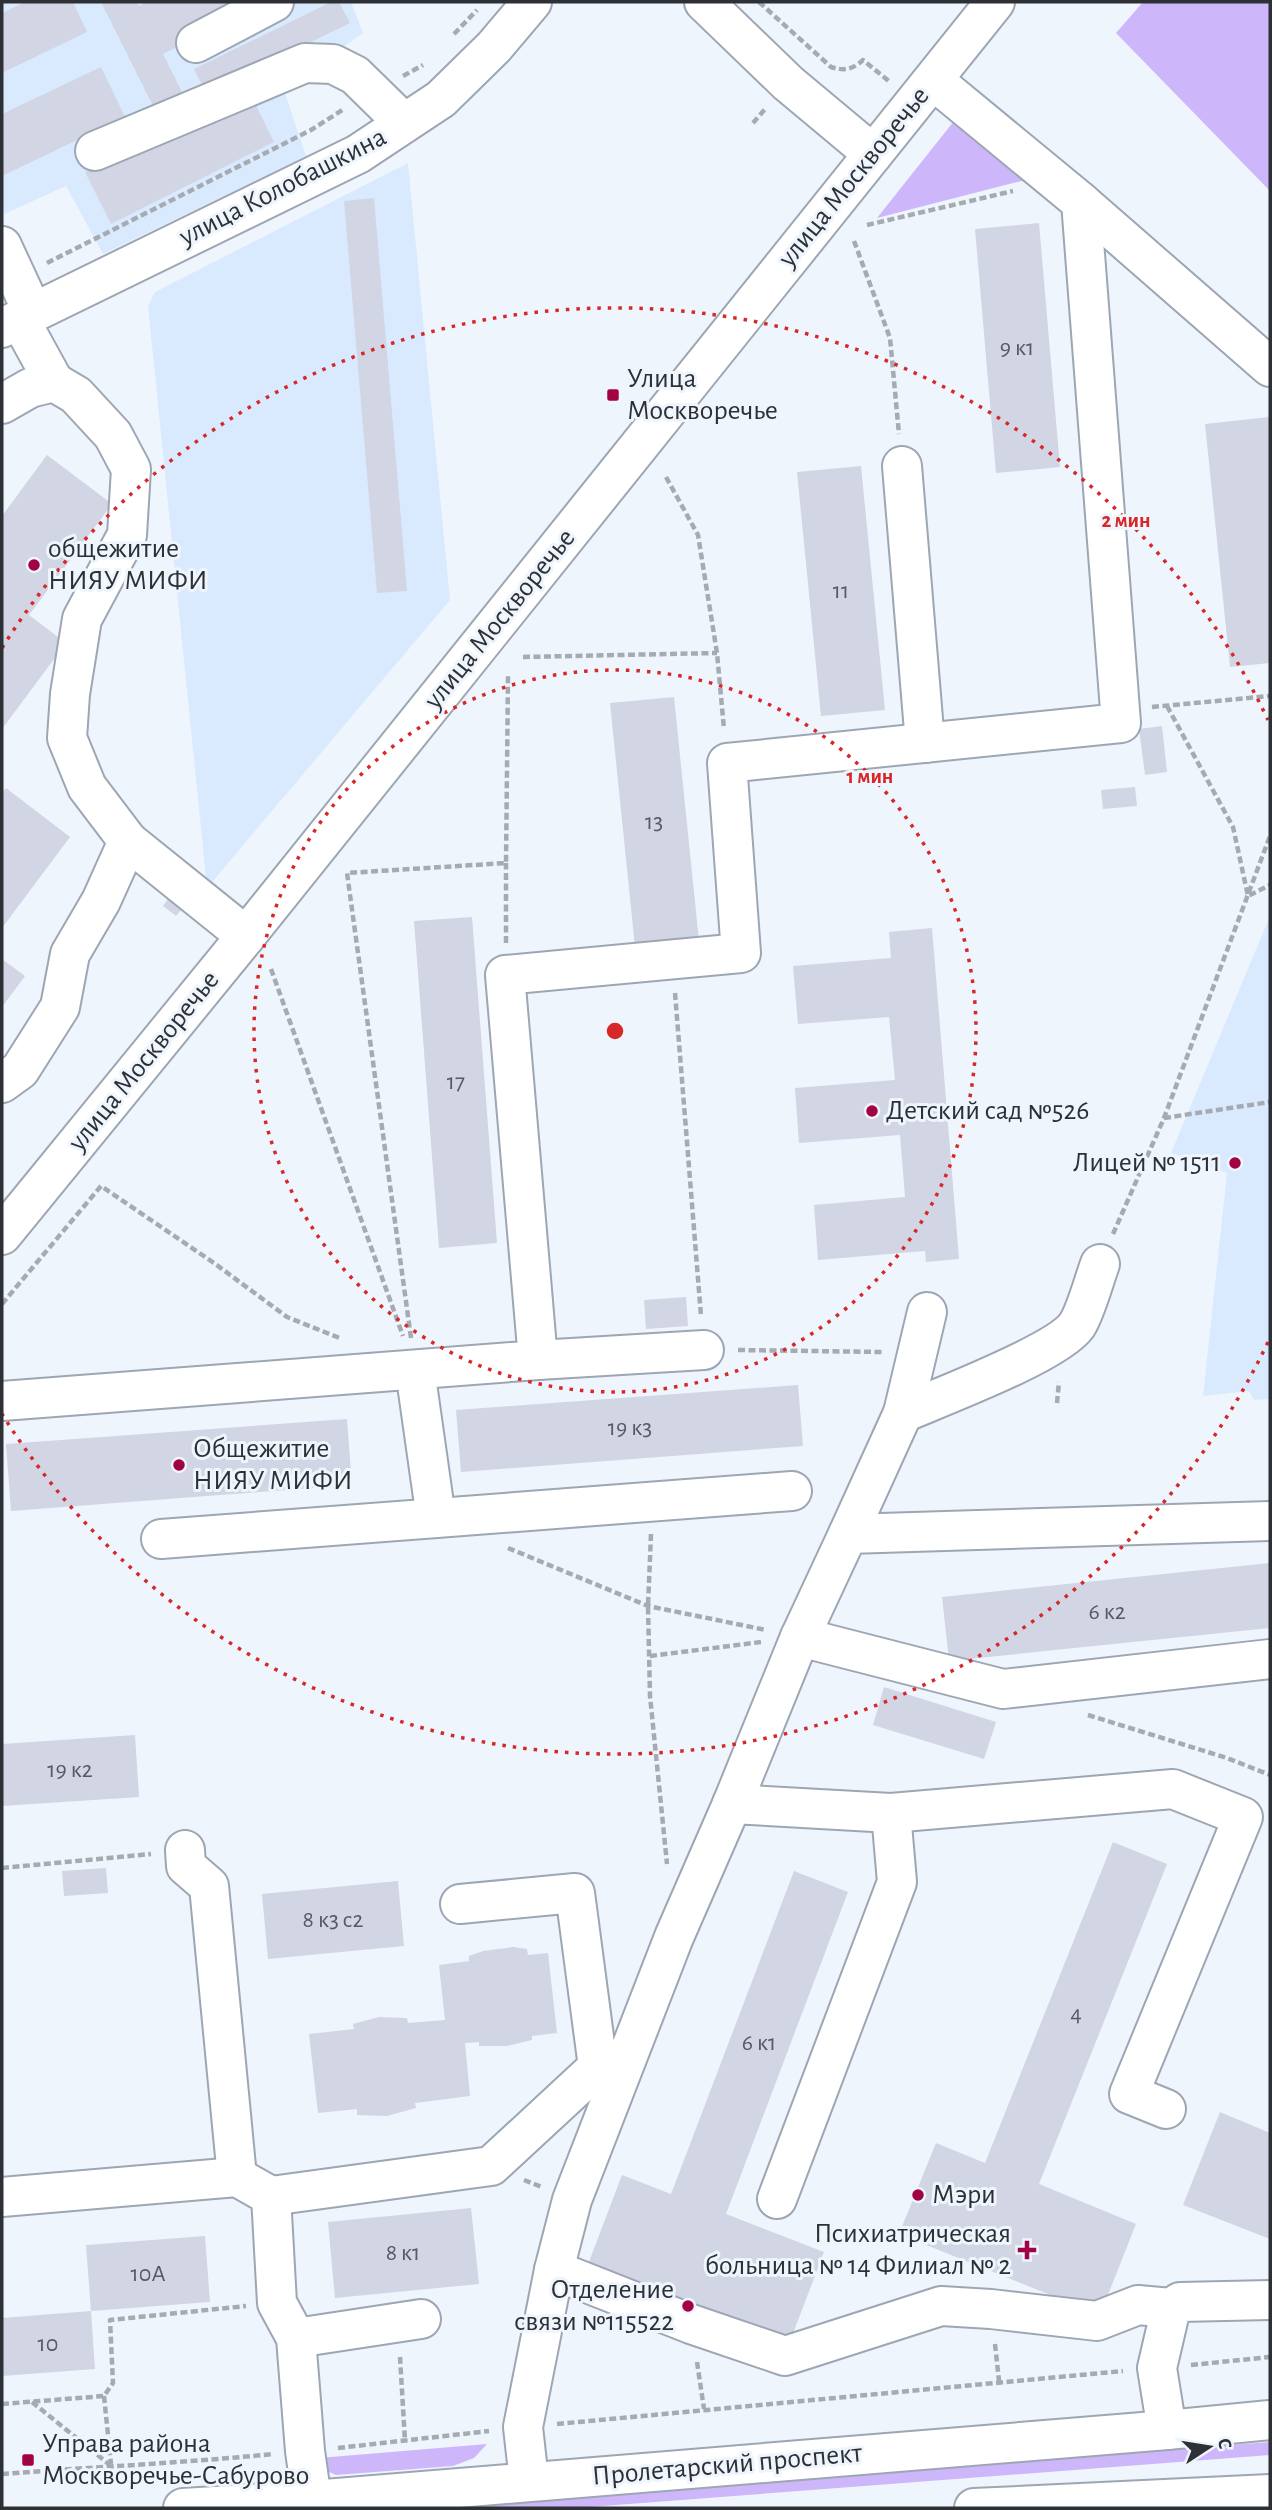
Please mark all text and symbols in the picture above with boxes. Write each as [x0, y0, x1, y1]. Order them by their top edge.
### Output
street label: улица Москворечье [773, 82, 935, 273]
street label: улица Колобашкина [174, 123, 391, 252]
house number: 9 к1 [1000, 336, 1034, 360]
place label: Улица Москворечье [627, 365, 778, 425]
marker: Улица Москворечье [605, 387, 621, 403]
text: 2 мин [1101, 510, 1151, 531]
street label: улица Москворечье [419, 524, 581, 715]
place label: общежитие НИЯУ МИФИ [48, 535, 208, 595]
marker: общежитие НИЯУ МИФИ [26, 557, 42, 573]
house number: 11 [833, 579, 849, 603]
text: 1 мин [847, 766, 893, 787]
house number: 13 [645, 810, 663, 834]
street label: улица Москворечье [63, 966, 225, 1157]
centre of rings [603, 1019, 627, 1043]
house number: 17 [447, 1070, 465, 1094]
place label: Детский сад №526 [886, 1097, 1089, 1125]
marker: Детский сад №526 [864, 1103, 880, 1119]
place label: Лицей № 1511 [1073, 1149, 1221, 1177]
marker: Лицей № 1511 [1227, 1155, 1243, 1171]
house number: 19 к3 [608, 1416, 652, 1440]
place label: Общежитие НИЯУ МИФИ [193, 1435, 353, 1495]
marker: Общежитие НИЯУ МИФИ [171, 1457, 187, 1473]
house number: 6 к2 [1088, 1600, 1126, 1624]
house number: 19 к2 [47, 1758, 93, 1782]
house number: 8 к3 с2 [303, 1908, 363, 1932]
house number: 4 [1070, 2002, 1082, 2026]
house number: 6 к1 [742, 2031, 776, 2055]
place label: Мэри [932, 2181, 996, 2209]
marker: Мэри [910, 2187, 926, 2203]
place label: Психиатрическая больница № 14 Филиал № 2 [705, 2220, 1011, 2280]
marker: Психиатрическая больница № 14 Филиал № 2 [1017, 2240, 1037, 2260]
house number: 8 к1 [386, 2241, 420, 2265]
house number: 10А [130, 2262, 166, 2286]
place label: Отделение связи №115522 [514, 2276, 674, 2336]
marker: Отделение связи №115522 [680, 2298, 696, 2314]
house number: 10 [38, 2332, 58, 2356]
north arrow [1174, 2412, 1244, 2482]
place label: Управа района Москворечье-Сабурово [42, 2430, 309, 2490]
text: С [1214, 2437, 1235, 2451]
street label: Пролетарский проспект [591, 2439, 864, 2491]
marker: Управа района Москворечье-Сабурово [20, 2452, 36, 2468]

